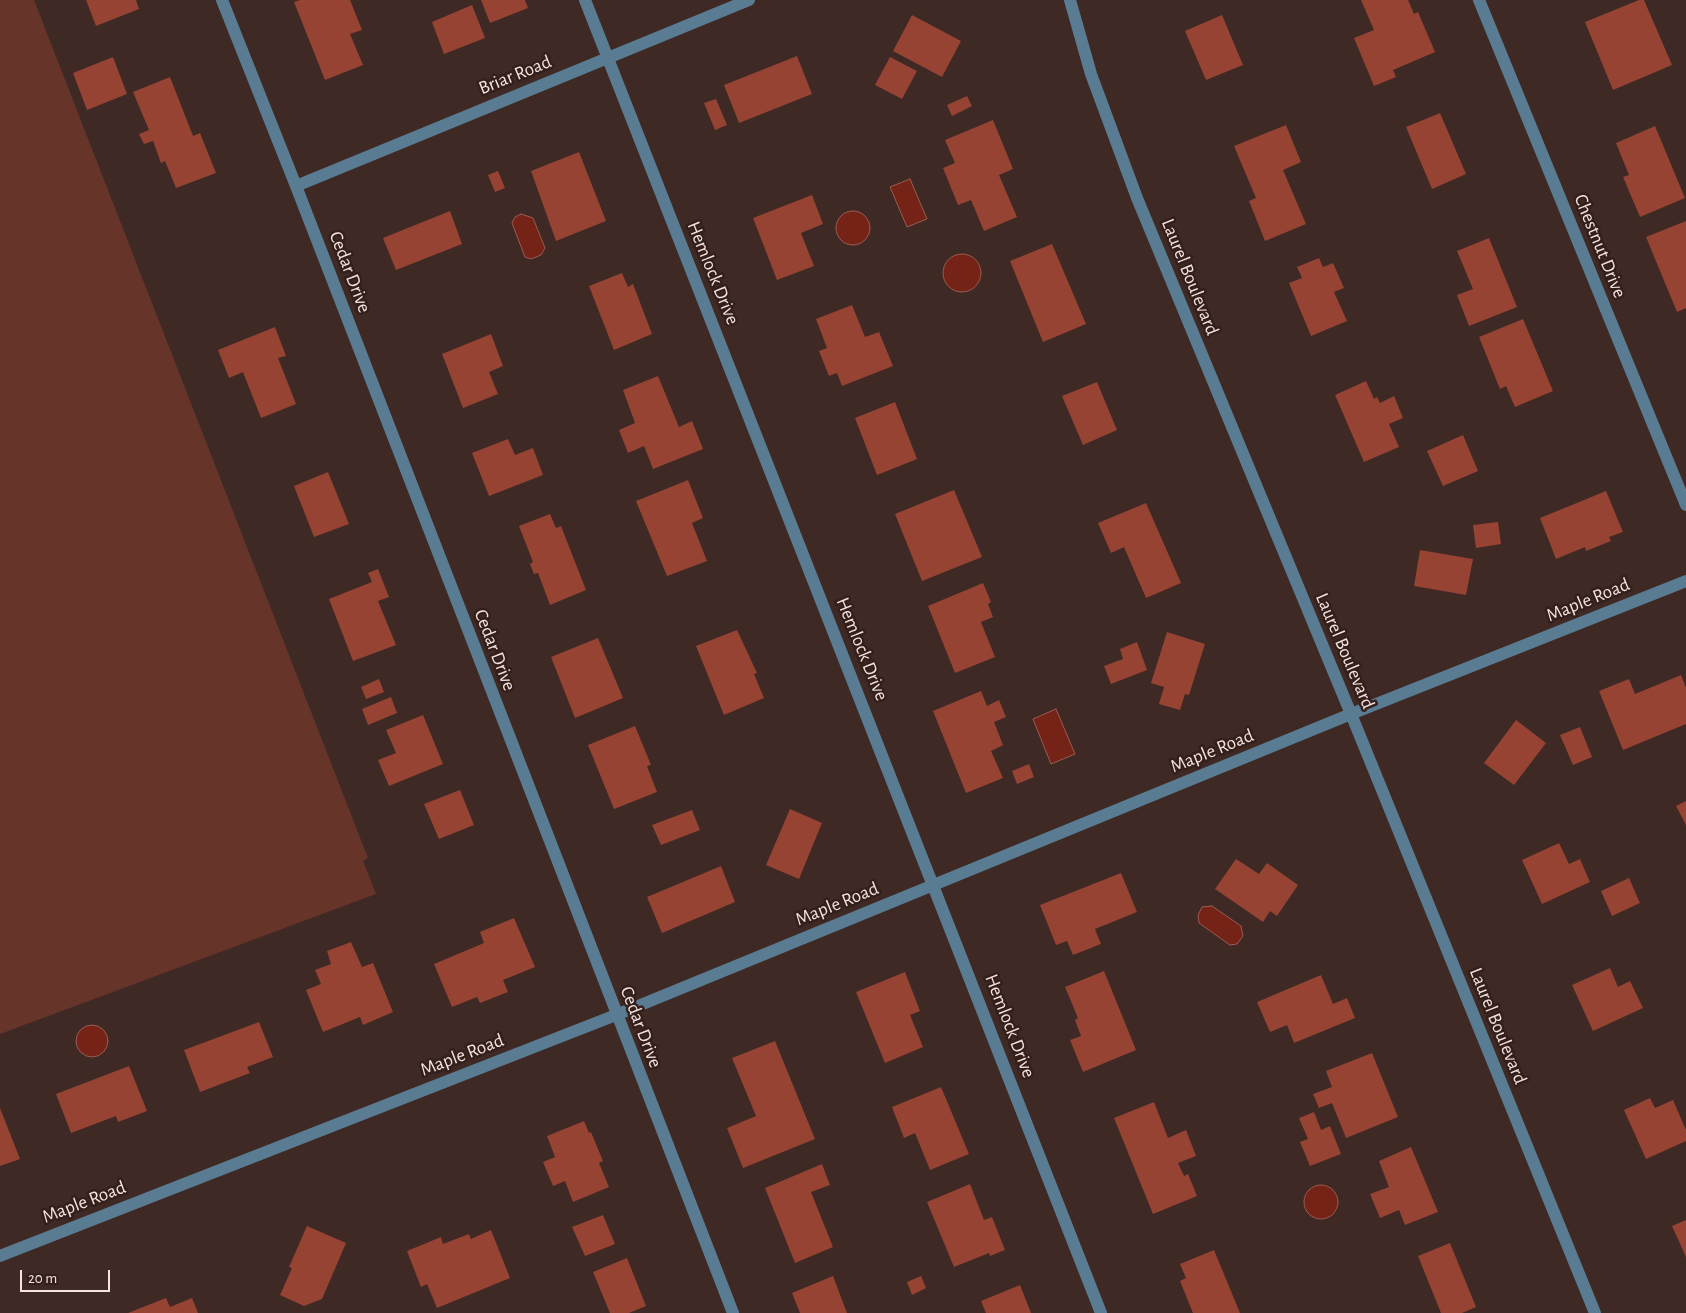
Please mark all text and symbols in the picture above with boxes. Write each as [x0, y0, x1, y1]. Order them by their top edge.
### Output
street label: Briar Road [475, 50, 555, 100]
street label: Chestnut Drive [1569, 191, 1631, 301]
street label: Laurel Boulevard [1156, 215, 1224, 339]
street label: Hemlock Drive [682, 218, 744, 328]
street label: Cedar Drive [324, 228, 376, 316]
street label: Maple Road [1543, 573, 1633, 627]
street label: Laurel Boulevard [1310, 590, 1380, 712]
street label: Hemlock Drive [831, 594, 893, 704]
street label: Cedar Drive [469, 606, 521, 694]
street label: Maple Road [1167, 724, 1257, 778]
street label: Maple Road [792, 877, 882, 931]
street label: Laurel Boulevard [1464, 964, 1532, 1088]
street label: Hemlock Drive [980, 971, 1040, 1081]
street label: Cedar Drive [615, 983, 667, 1071]
street label: Maple Road [417, 1029, 507, 1081]
street label: Maple Road [39, 1176, 129, 1228]
scale bar [22, 1260, 112, 1292]
text: 20 m [28, 1271, 57, 1286]

